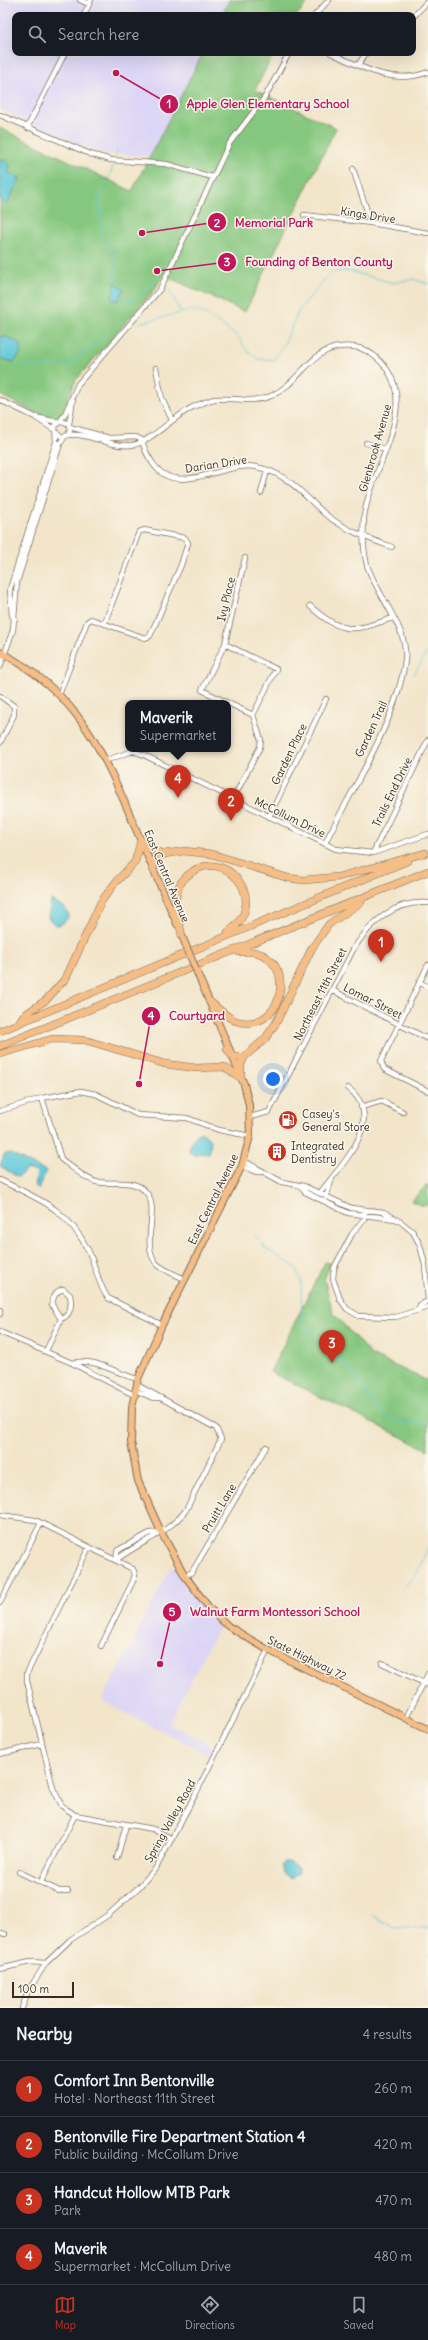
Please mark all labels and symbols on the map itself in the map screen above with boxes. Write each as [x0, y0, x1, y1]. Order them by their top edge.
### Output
callout: Apple Glen Elementary School [159, 92, 358, 116]
text: 1 [167, 96, 171, 111]
text: Apple Glen Elementary School [187, 96, 350, 112]
street label: Kings Drive [340, 204, 397, 226]
callout: Memorial Park [207, 210, 321, 234]
text: 2 [214, 215, 221, 230]
text: Memorial Park [235, 215, 313, 230]
callout: Founding of Benton County [217, 250, 400, 274]
text: 3 [224, 254, 231, 269]
text: Founding of Benton County [245, 254, 393, 270]
street label: Glenbrook Avenue [356, 402, 394, 493]
street label: Darian Drive [184, 452, 248, 476]
street label: Ivy Place [214, 575, 238, 623]
street label: Garden Trail [352, 699, 390, 759]
street label: Garden Place [268, 721, 310, 787]
street label: Trails End Drive [369, 755, 415, 829]
pin: 4 [165, 765, 191, 798]
pin: 2 [218, 788, 244, 821]
street label: McCollum Drive [252, 794, 328, 840]
street label: East Central Avenue [141, 828, 193, 925]
pin: 1 [368, 929, 394, 962]
street label: Northeast 11th Street [290, 945, 350, 1043]
street label: Lomar Street [341, 980, 405, 1022]
callout: Courtyard [141, 1004, 233, 1028]
text: 4 [148, 1008, 155, 1023]
text: Courtyard [169, 1008, 225, 1024]
your location [263, 1069, 283, 1089]
place label: Casey's General Store [302, 1107, 370, 1134]
fuel station icon: Casey's General Store [277, 1109, 299, 1131]
place label: Integrated Dentistry [291, 1139, 345, 1166]
building icon: Integrated Dentistry [266, 1141, 288, 1163]
street label: East Central Avenue [185, 1151, 241, 1247]
pin: 3 [319, 1330, 345, 1363]
street label: Pruitt Lane [199, 1481, 239, 1535]
callout: Walnut Farm Montessori School [162, 1600, 368, 1624]
text: 5 [169, 1604, 176, 1619]
text: Walnut Farm Montessori School [190, 1604, 360, 1619]
street label: State Highway 72 [265, 1633, 349, 1683]
street label: Spring Valley Road [141, 1777, 199, 1865]
scale bar [12, 1980, 74, 1999]

